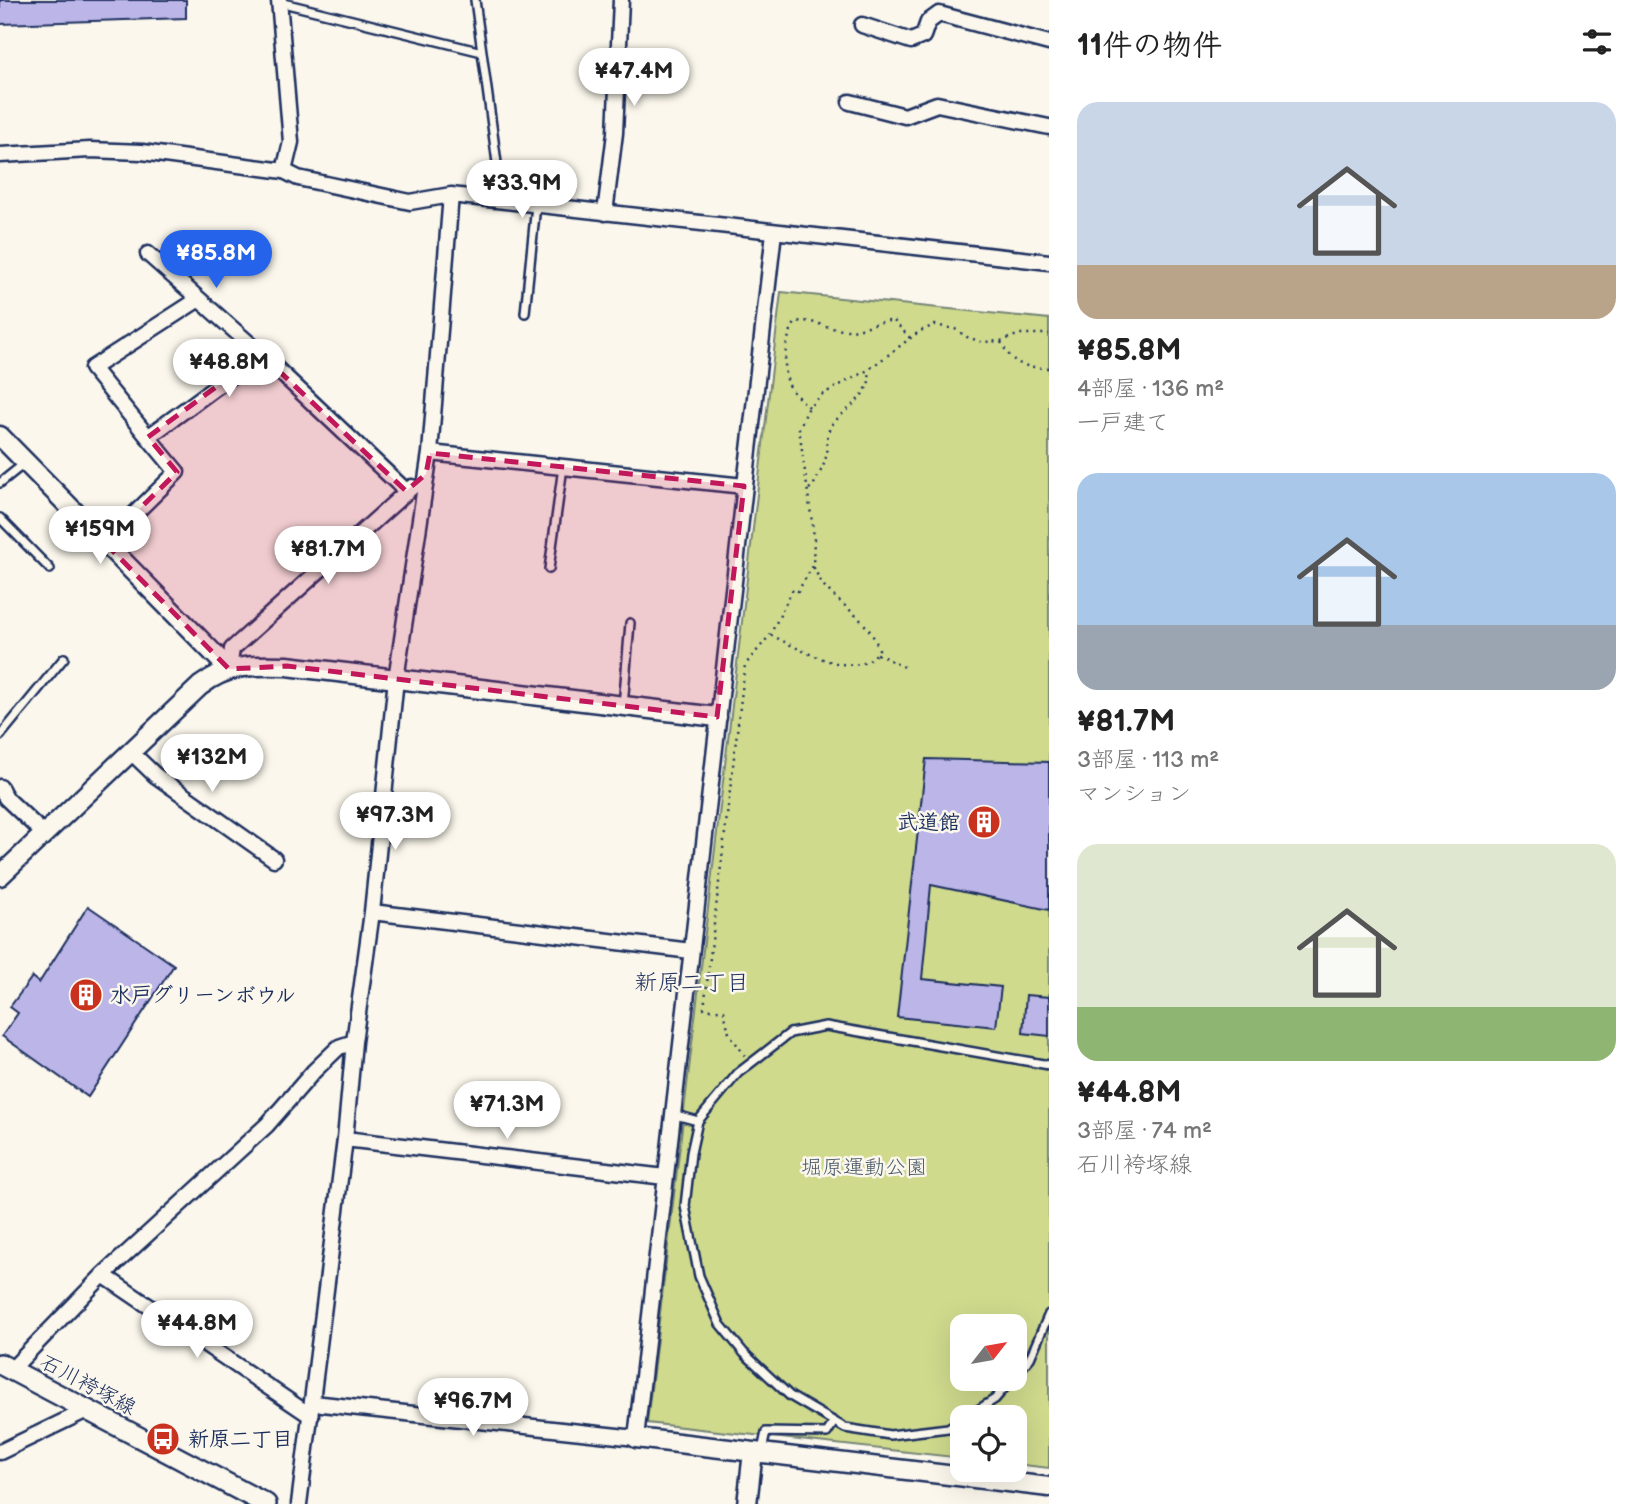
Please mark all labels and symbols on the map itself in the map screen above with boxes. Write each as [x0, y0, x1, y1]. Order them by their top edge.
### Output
pin: ¥47.4M [577, 48, 691, 108]
pin: ¥33.9M [465, 160, 579, 220]
pin: ¥85.8M [159, 230, 273, 290]
pin: ¥48.8M [172, 340, 286, 399]
pin: ¥159M [51, 506, 149, 566]
pin: ¥81.7M [271, 526, 385, 586]
pin: ¥132M [163, 734, 261, 794]
pin: ¥97.3M [338, 792, 452, 852]
building icon: 武道館 [965, 803, 1003, 841]
place label: 武道館 [897, 810, 960, 835]
district label: 新原二丁目 [635, 969, 750, 997]
building icon: 水戸グリーンボウル [67, 976, 105, 1014]
place label: 水戸グリーンボウル [110, 983, 296, 1008]
pin: ¥71.3M [450, 1082, 564, 1141]
park label: 堀原運動公園 [801, 1155, 927, 1180]
pin: ¥44.8M [140, 1300, 254, 1360]
north arrow [950, 1314, 1027, 1391]
street label: 石川袴塚線 [36, 1349, 140, 1421]
pin: ¥96.7M [416, 1378, 530, 1438]
bus stop icon: 新原二丁目 [144, 1420, 182, 1458]
place label: 新原二丁目 [188, 1427, 293, 1452]

